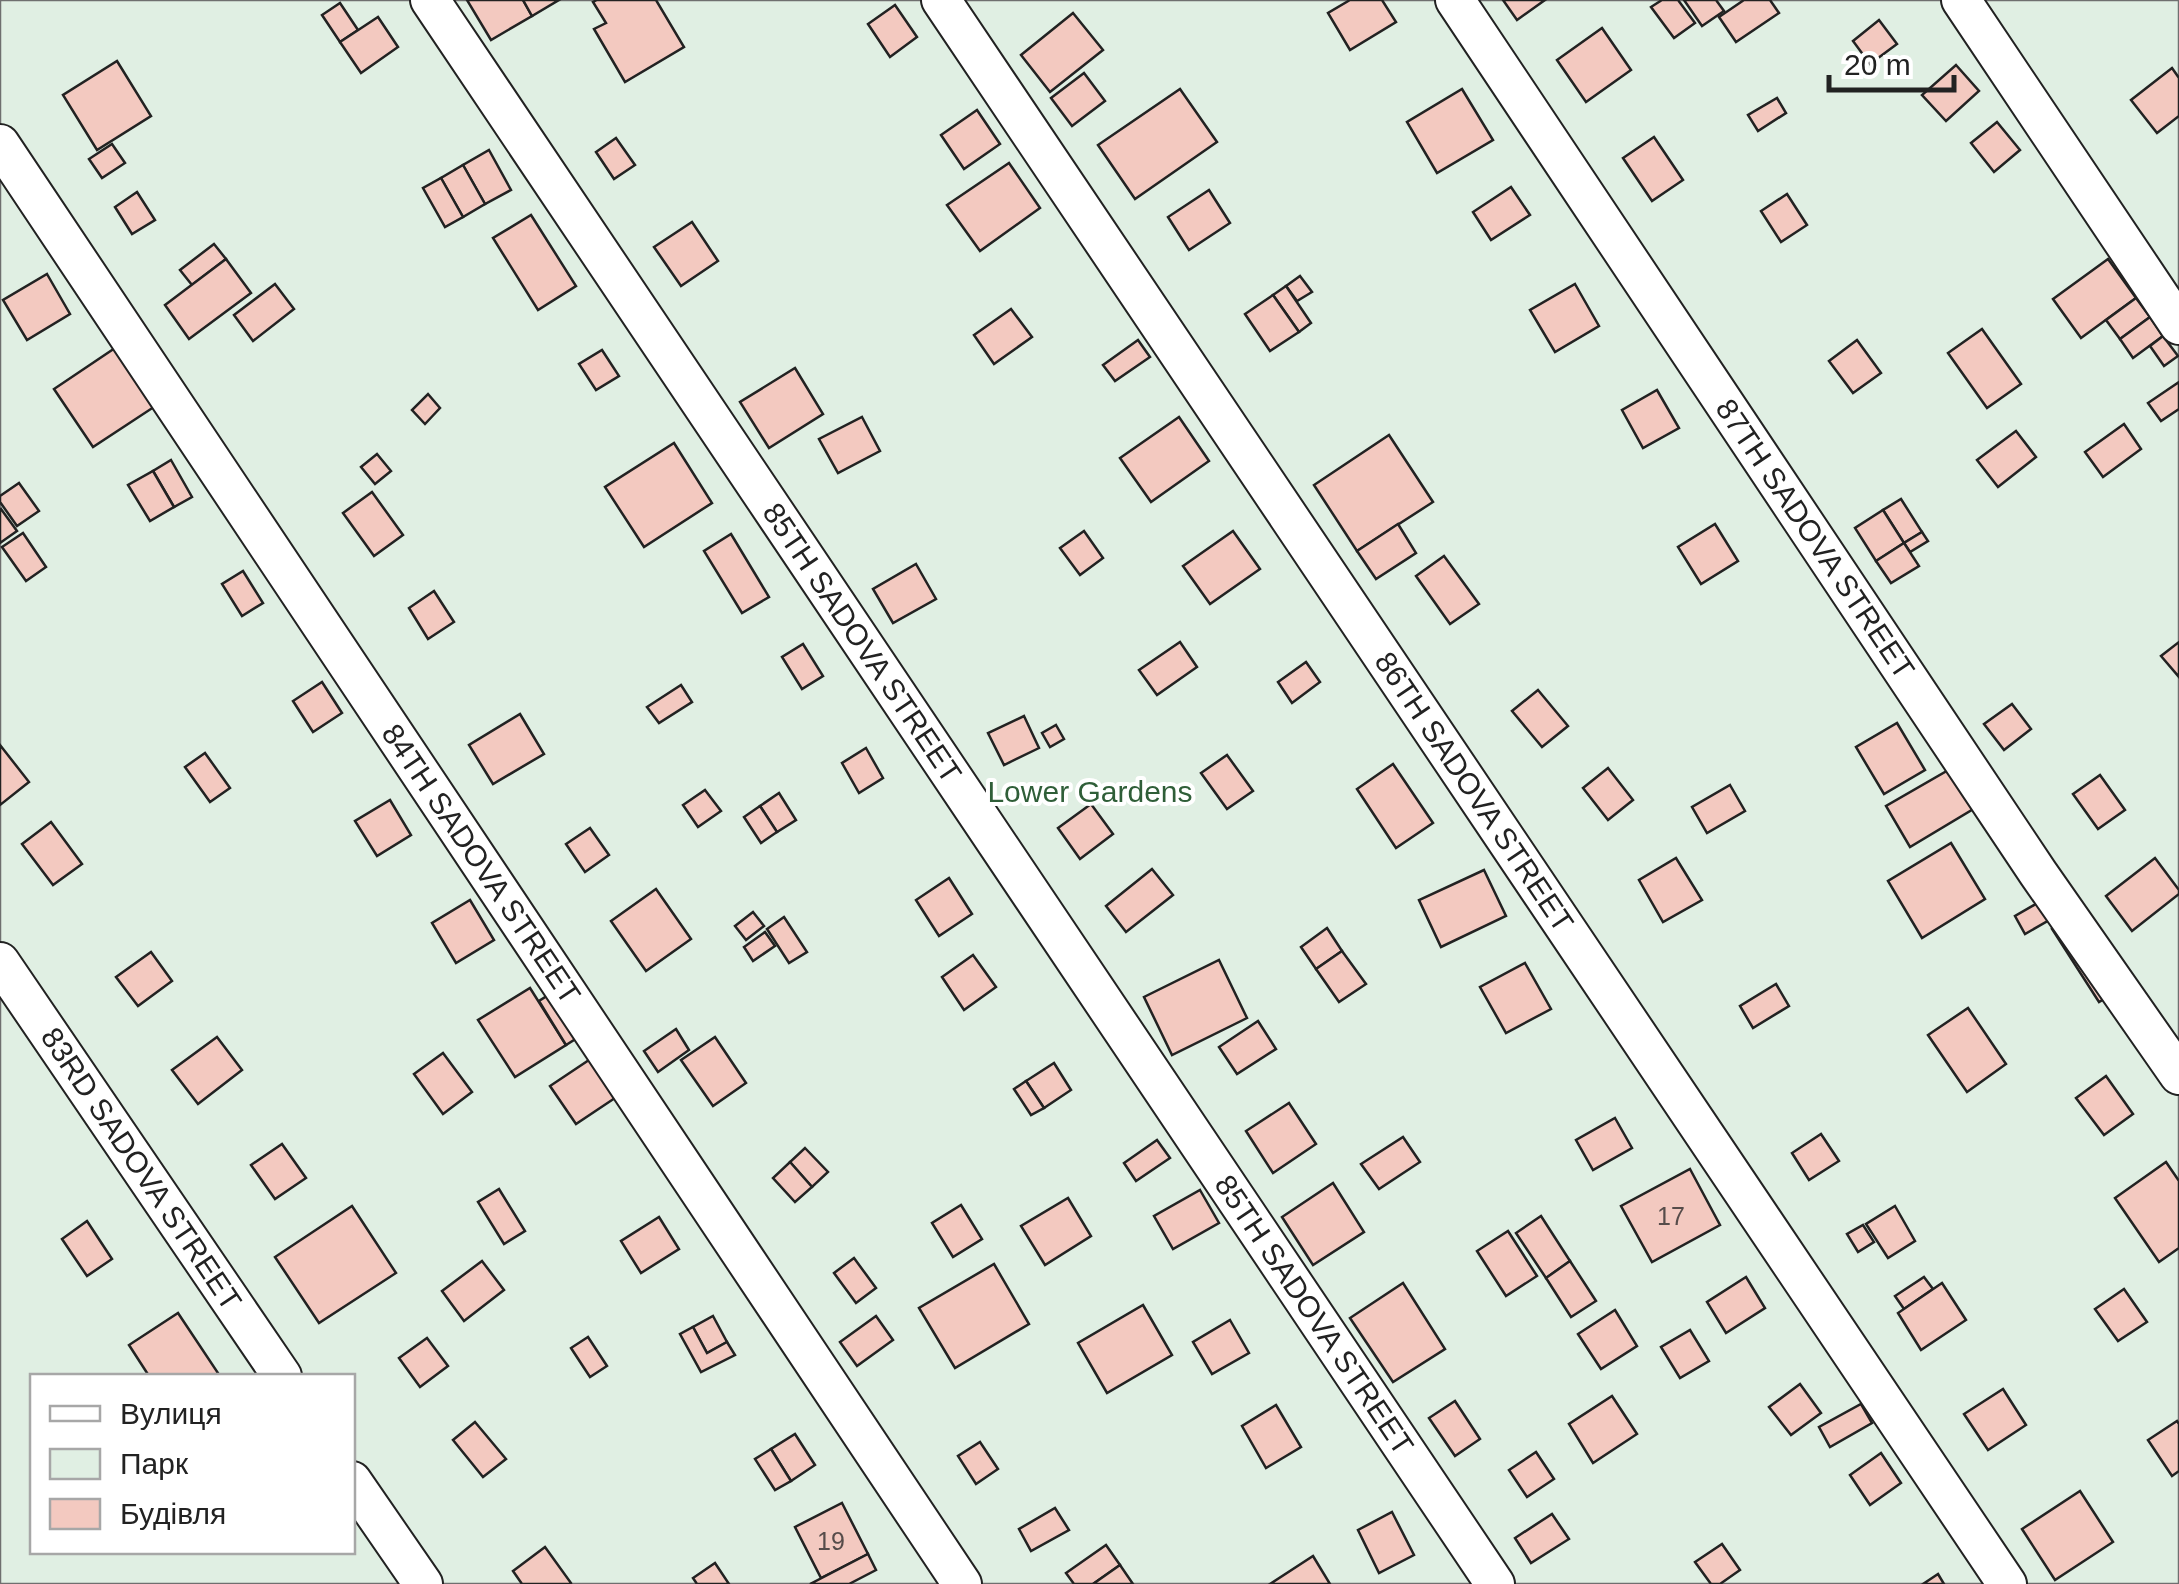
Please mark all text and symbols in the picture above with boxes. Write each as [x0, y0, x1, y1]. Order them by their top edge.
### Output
scale bar [1829, 30, 1954, 92]
text: 20 m [1844, 48, 1911, 81]
street label: 87TH SADOVA STREET [1710, 393, 1921, 685]
street label: 85TH SADOVA STREET [757, 497, 968, 789]
street label: 86TH SADOVA STREET [1369, 646, 1580, 938]
street label: 84TH SADOVA STREET [376, 718, 587, 1010]
park label: Lower Gardens [987, 775, 1193, 808]
street label: 83RD SADOVA STREET [35, 1022, 248, 1316]
street label: 85TH SADOVA STREET [1209, 1169, 1420, 1461]
house number: 17 [1657, 1202, 1685, 1230]
legend [30, 1374, 355, 1554]
text: Вулиця [120, 1397, 222, 1430]
text: Парк [120, 1447, 189, 1480]
text: Будівля [120, 1497, 226, 1530]
house number: 19 [817, 1527, 845, 1555]

